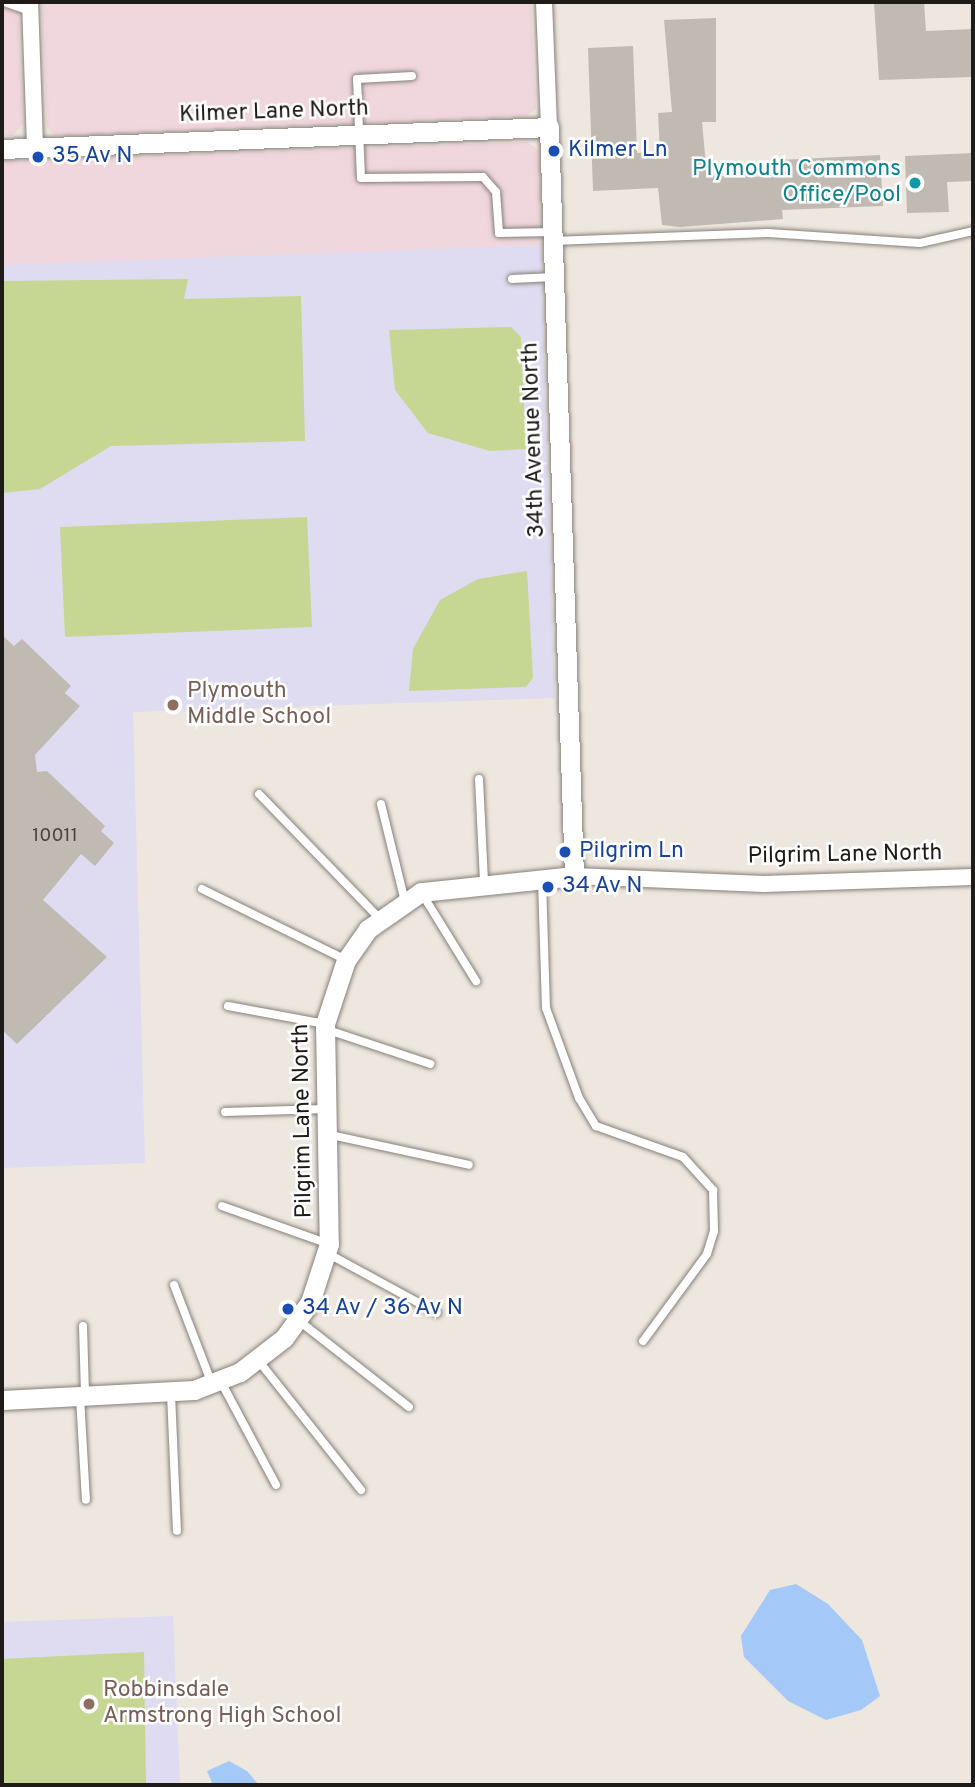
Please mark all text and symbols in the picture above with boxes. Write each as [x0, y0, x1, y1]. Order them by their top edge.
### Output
street label: Kilmer Lane North [179, 96, 369, 130]
place label: Kilmer Ln [568, 137, 668, 165]
place label: 35 Av N [52, 143, 133, 171]
marker: Kilmer Ln [546, 143, 562, 159]
marker: 35 Av N [30, 149, 46, 165]
place label: Plymouth Commons Office/Pool [692, 156, 901, 210]
marker: Plymouth Commons Office/Pool [907, 175, 923, 191]
street label: 34th Avenue North [518, 341, 552, 539]
place label: Plymouth Middle School [187, 678, 331, 732]
marker: Plymouth Middle School [165, 697, 181, 713]
house number: 10011 [32, 826, 78, 848]
place label: Pilgrim Ln [579, 838, 684, 866]
street label: Pilgrim Lane North [747, 841, 943, 871]
marker: Pilgrim Ln [557, 844, 573, 860]
place label: 34 Av N [562, 873, 643, 901]
marker: 34 Av N [540, 879, 556, 895]
street label: Pilgrim Lane North [289, 1023, 319, 1219]
place label: 34 Av / 36 Av N [302, 1295, 465, 1323]
marker: 34 Av / 36 Av N [280, 1301, 296, 1317]
place label: Robbinsdale Armstrong High School [103, 1677, 341, 1731]
marker: Robbinsdale Armstrong High School [81, 1696, 97, 1712]

